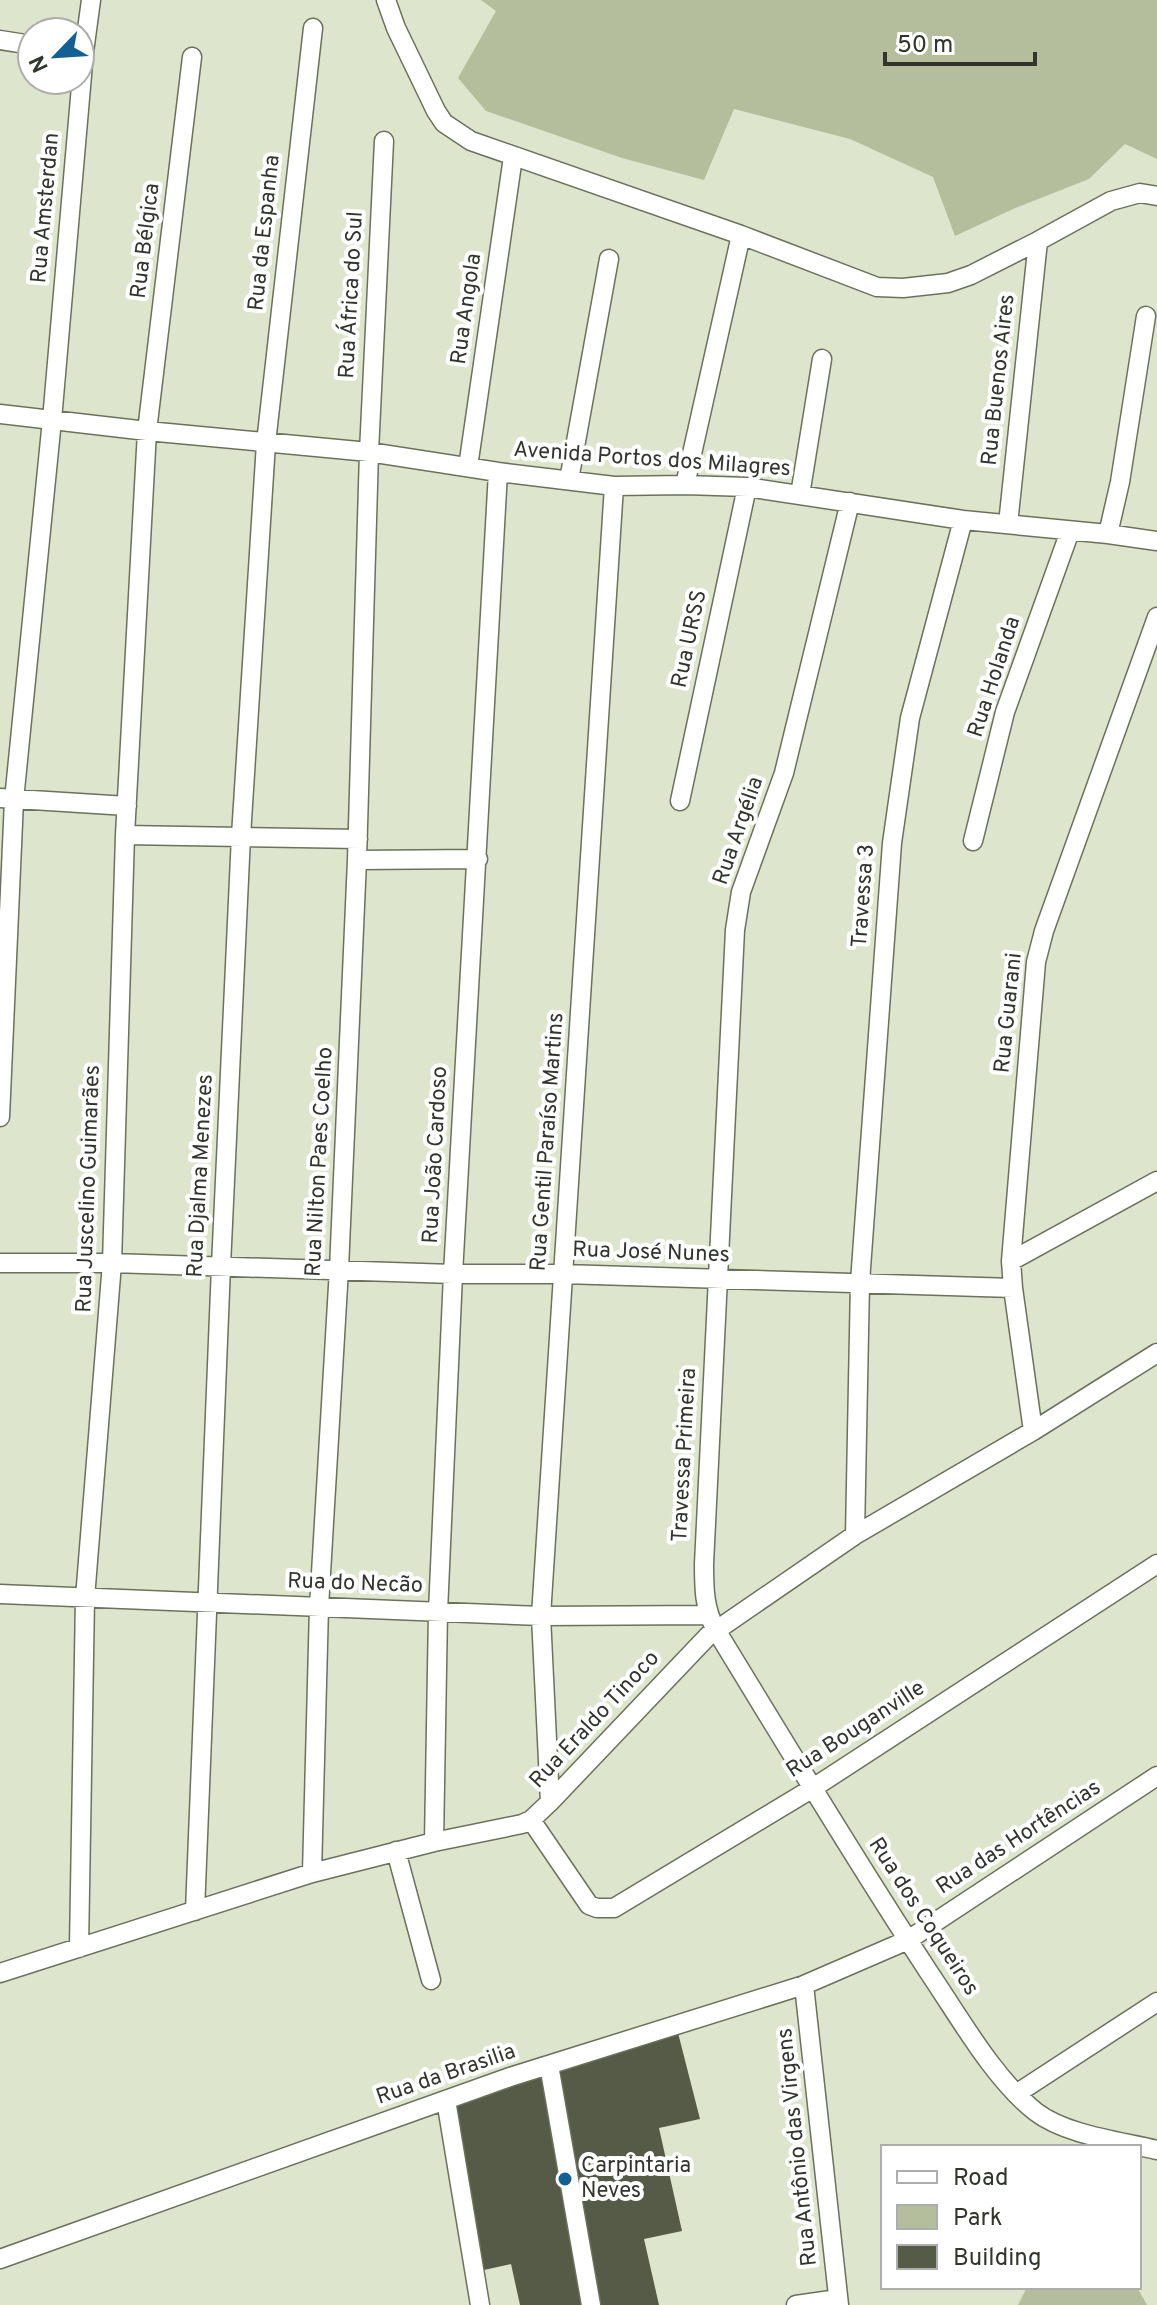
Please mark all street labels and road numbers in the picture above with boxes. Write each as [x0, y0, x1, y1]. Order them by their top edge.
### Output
street label: Rua Amsterdan [26, 132, 66, 284]
street label: Rua da Espanha [243, 154, 287, 312]
street label: Rua Bélgica [126, 182, 166, 300]
street label: Rua África do Sul [332, 211, 370, 379]
street label: Rua Angola [446, 252, 488, 366]
street label: Rua Buenos Aires [977, 293, 1021, 467]
street label: Avenida Portos dos Milagres [512, 437, 792, 483]
street label: Rua URSS [666, 588, 714, 690]
street label: Rua Holanda [963, 613, 1027, 741]
street label: Rua Argélia [708, 773, 770, 889]
street label: Travessa 3 [847, 843, 881, 949]
street label: Rua Guarani [989, 951, 1029, 1075]
street label: Rua Gentil Paraíso Martins [525, 1012, 571, 1272]
street label: Rua Nilton Paes Coelho [300, 1046, 340, 1278]
street label: Rua Juscelino Guimarães [71, 1065, 107, 1313]
street label: Rua João Cardoso [418, 1066, 454, 1244]
street label: Rua Djalma Menezes [182, 1073, 220, 1279]
street label: Rua José Nunes [572, 1237, 730, 1269]
street label: Travessa Primeira [667, 1367, 703, 1543]
street label: Rua do Necão [287, 1568, 423, 1600]
street label: Rua Eraldo Tinoco [524, 1646, 666, 1794]
street label: Rua Bouganville [782, 1675, 930, 1785]
street label: Rua das Hortências [932, 1775, 1106, 1901]
street label: Rua dos Coqueiros [862, 1833, 984, 2001]
street label: Rua Antônio das Virgens [772, 2027, 824, 2267]
street label: Rua da Brasilia [373, 2039, 519, 2111]

